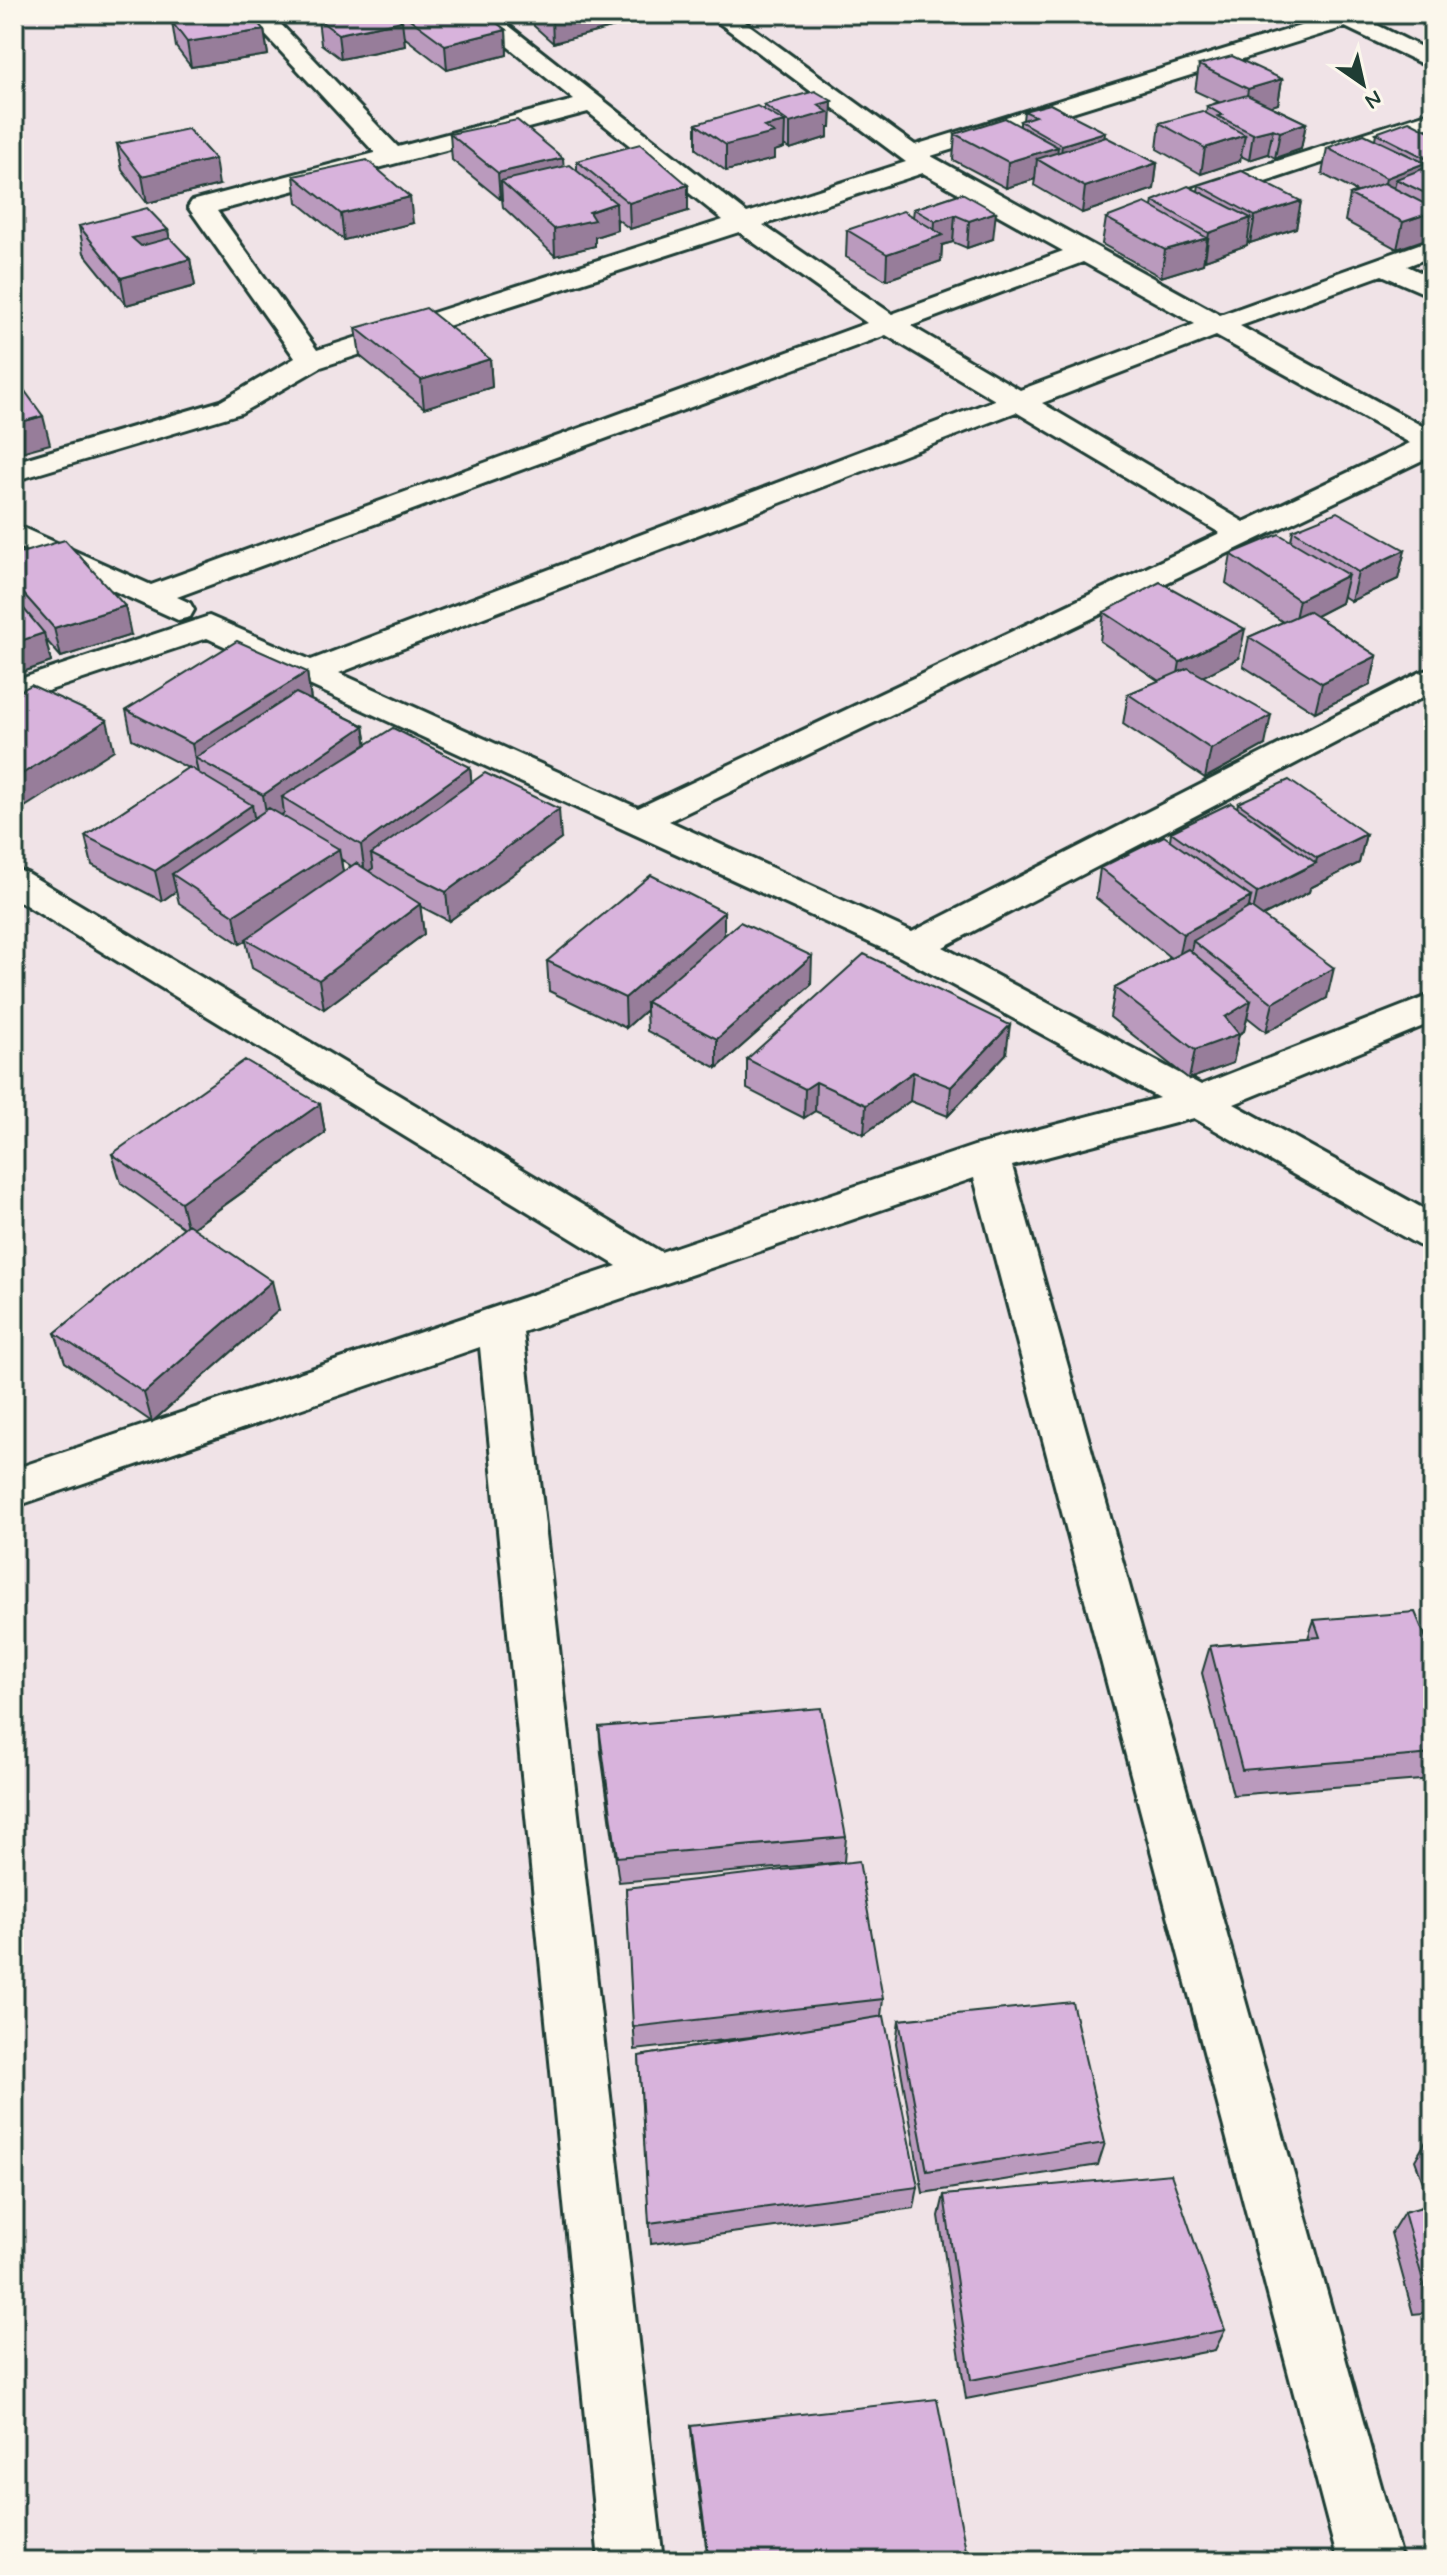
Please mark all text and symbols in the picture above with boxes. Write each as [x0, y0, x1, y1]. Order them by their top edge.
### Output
north arrow [1323, 44, 1403, 124]
text: N [1359, 83, 1387, 115]

